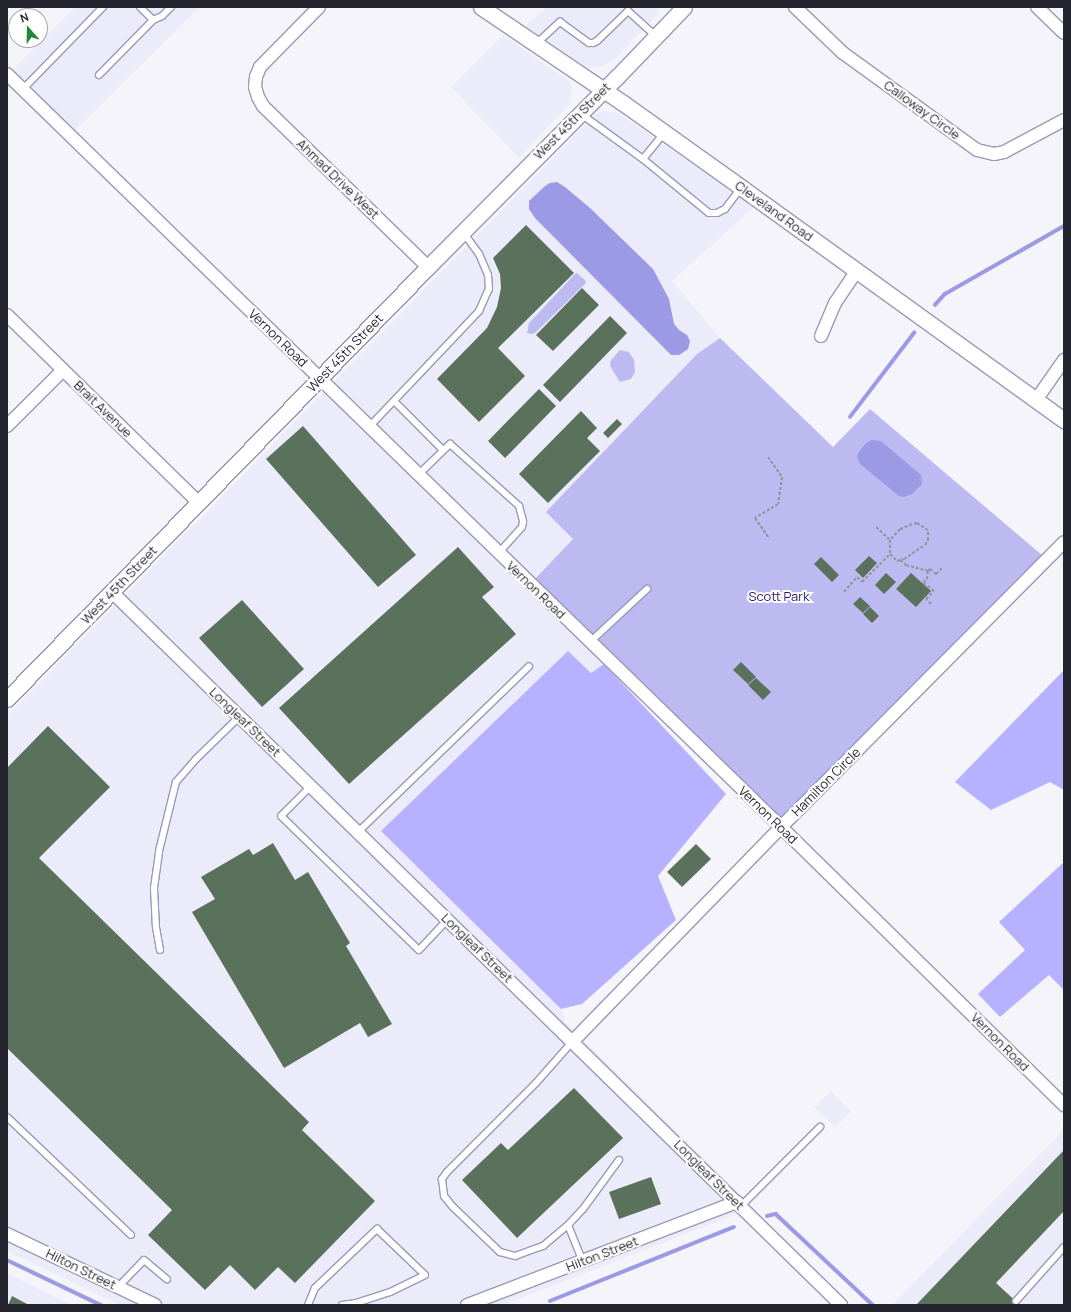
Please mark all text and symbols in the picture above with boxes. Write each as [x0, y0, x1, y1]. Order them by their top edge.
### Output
north arrow [8, 8, 48, 48]
text: N [18, 9, 30, 26]
street label: Calloway Circle [881, 77, 963, 143]
street label: West 45th Street [530, 79, 614, 163]
street label: Ahmad Drive West [294, 136, 382, 222]
street label: Cleveland Road [732, 177, 816, 245]
street label: Vernon Road [245, 306, 311, 370]
street label: West 45th Street [304, 311, 386, 395]
street label: Brait Avenue [71, 377, 135, 441]
street label: West 45th Street [78, 543, 160, 627]
street label: Vernon Road [503, 558, 569, 622]
park label: Scott Park [749, 588, 809, 604]
street label: Longleaf Street [206, 684, 284, 760]
street label: Hamilton Circle [788, 744, 864, 820]
street label: Vernon Road [735, 783, 801, 847]
street label: Longleaf Street [438, 910, 516, 986]
street label: Vernon Road [968, 1010, 1032, 1074]
street label: Longleaf Street [671, 1137, 747, 1213]
street label: Hilton Street [564, 1233, 640, 1275]
street label: Hilton Street [43, 1245, 119, 1293]

